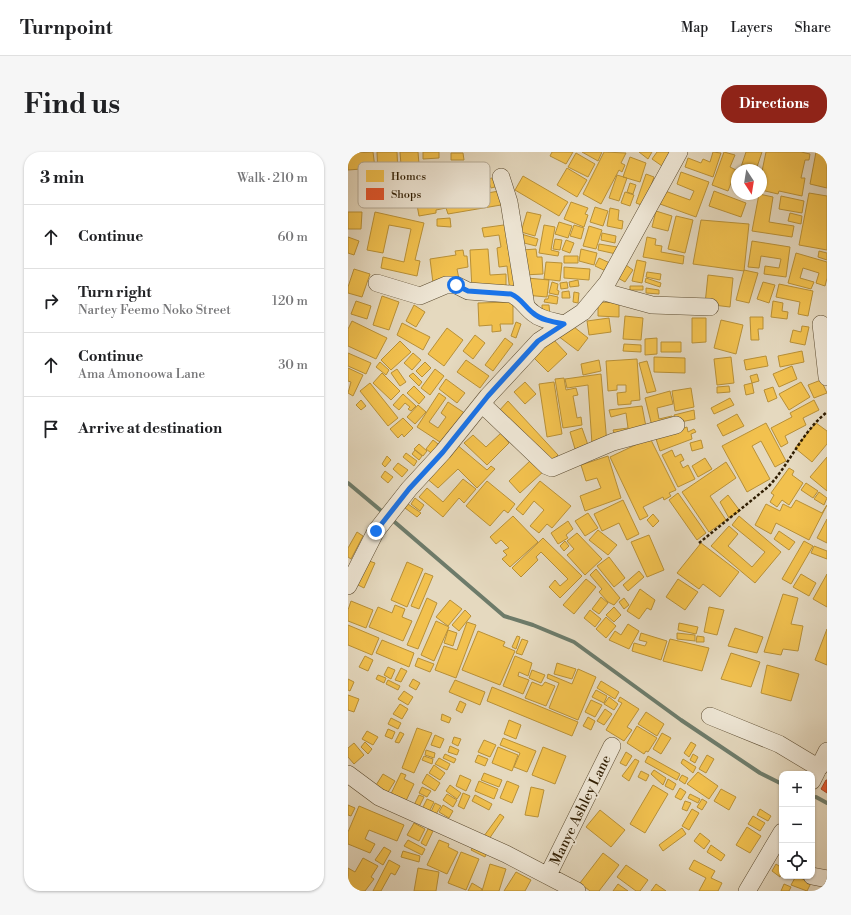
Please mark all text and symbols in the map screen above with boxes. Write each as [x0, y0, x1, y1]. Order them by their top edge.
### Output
text: Turnpoint [20, 16, 113, 40]
text: Map [681, 19, 708, 37]
text: Layers [730, 19, 773, 37]
text: Share [795, 19, 831, 37]
button: Directions [721, 85, 827, 123]
text: Find us [24, 87, 120, 122]
legend [358, 162, 490, 208]
north arrow [731, 164, 767, 200]
text: 3 min [40, 167, 84, 189]
text: Walk · 210 m [237, 170, 308, 186]
text: Homes [391, 170, 426, 184]
text: Shops [391, 188, 421, 202]
icon: ahead [40, 226, 62, 248]
text: Continue [78, 227, 143, 246]
text: 60 m [277, 229, 308, 245]
route start [447, 276, 465, 294]
text: Turn right [78, 283, 152, 302]
icon: right [40, 290, 62, 312]
text: 120 m [272, 293, 308, 309]
text: Nartey Feemo Noko Street [78, 302, 231, 318]
text: Continue [78, 347, 143, 366]
icon: ahead [40, 354, 62, 376]
text: 30 m [278, 357, 308, 373]
text: Ama Amonoowa Lane [78, 366, 205, 382]
icon: arrive [40, 418, 62, 440]
text: Arrive at destination [78, 419, 222, 438]
route end [367, 522, 385, 540]
street label: Manye Ashley Lane [546, 752, 615, 869]
map controls [779, 771, 815, 879]
button: + [779, 771, 815, 807]
button: − [779, 807, 815, 843]
button: locate [779, 843, 815, 879]

